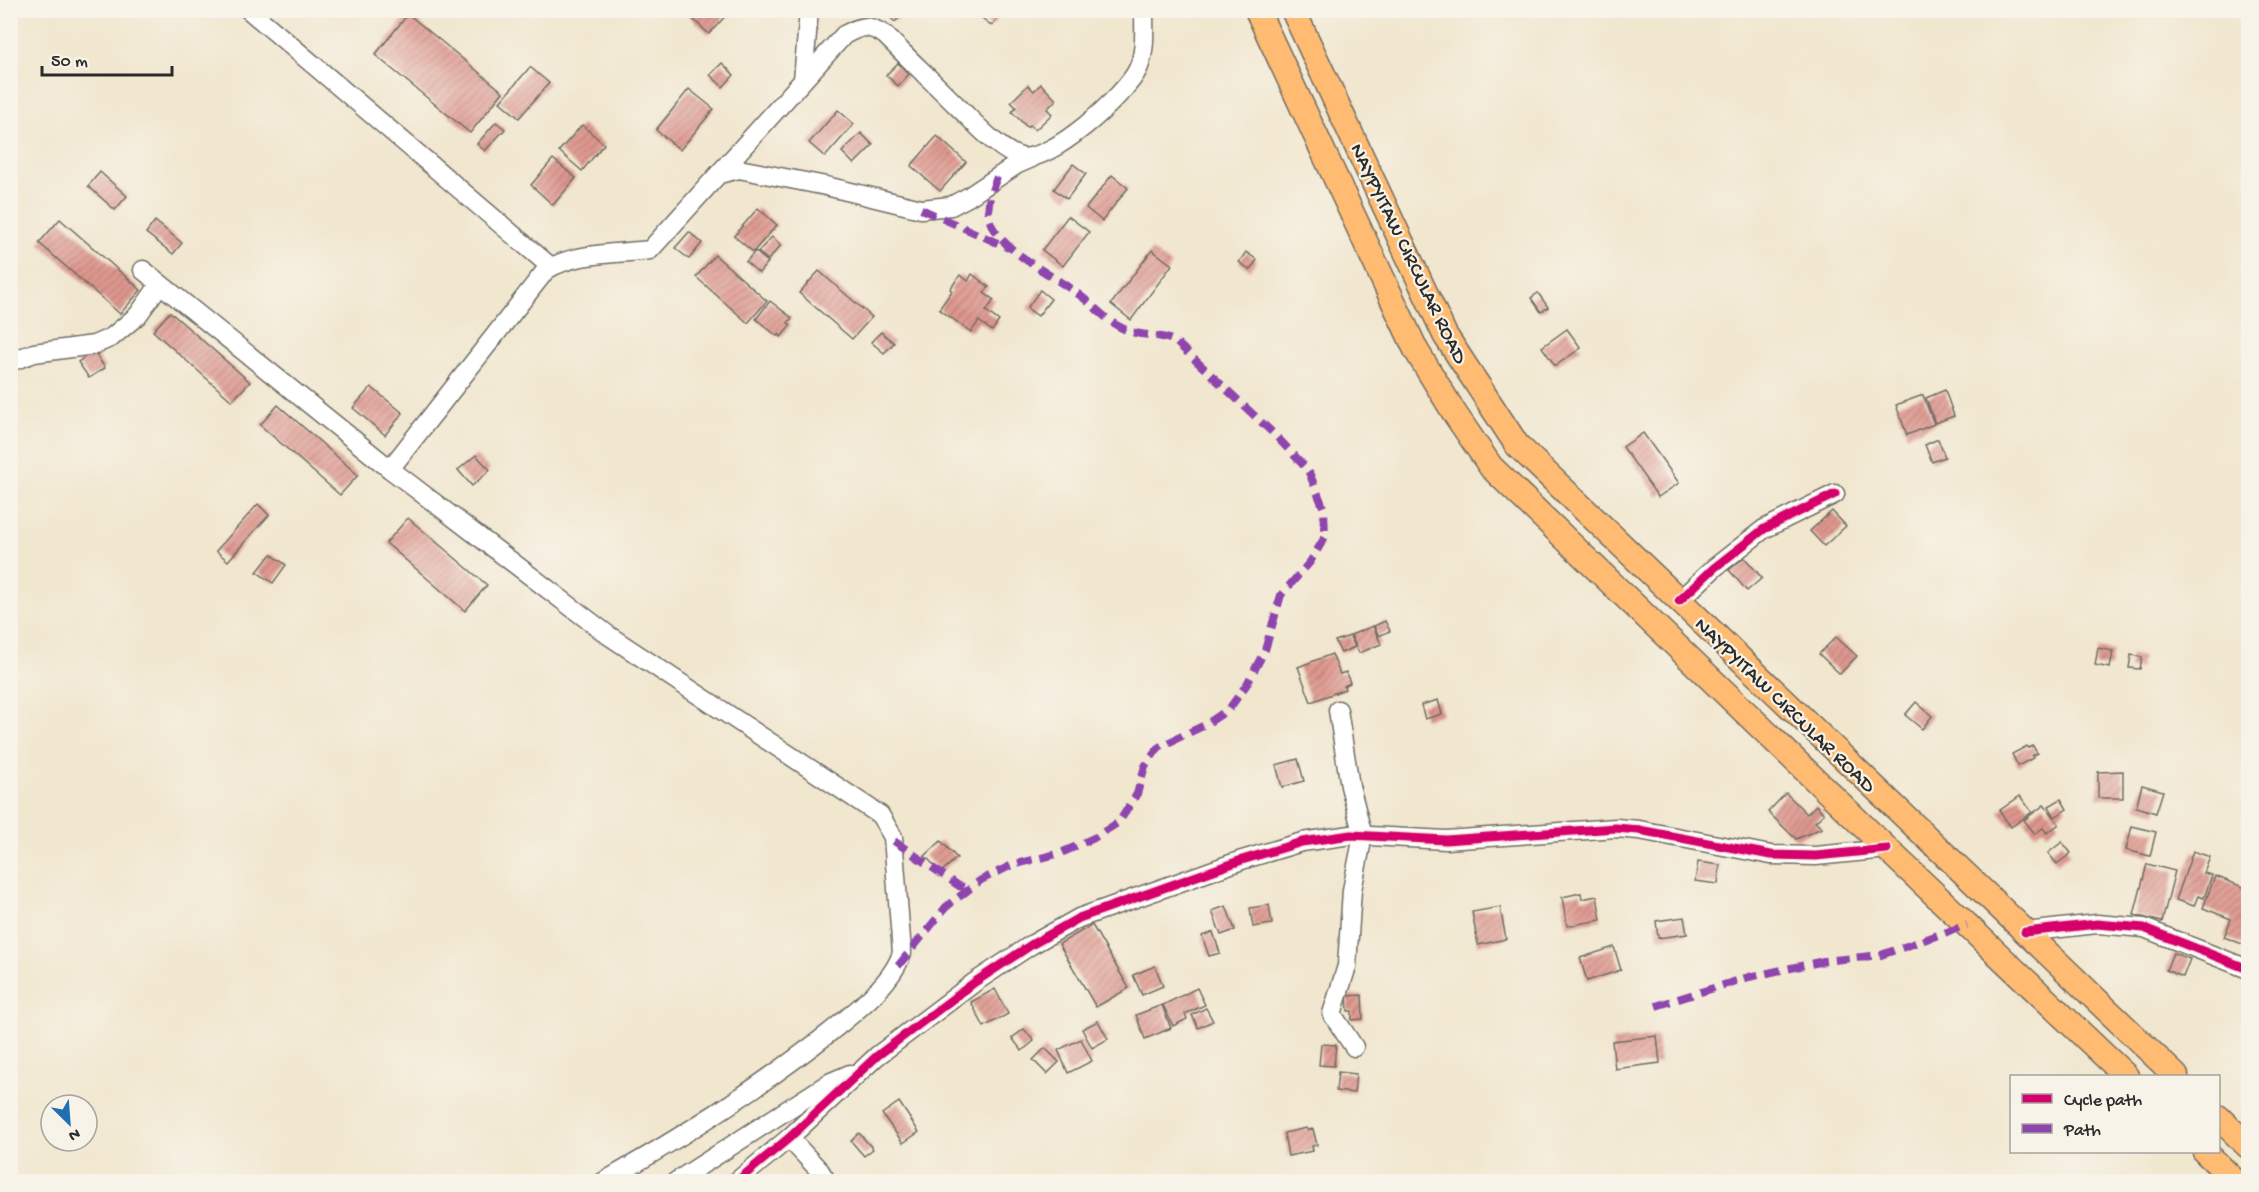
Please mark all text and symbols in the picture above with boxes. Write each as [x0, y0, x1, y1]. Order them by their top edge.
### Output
scale bar [42, 39, 172, 77]
text: 50 m [51, 52, 88, 73]
street label: NAYPYITAW CIRCULAR ROAD [1343, 140, 1471, 369]
street label: NAYPYITAW CIRCULAR ROAD [1688, 613, 1880, 800]
legend [2010, 1075, 2220, 1153]
text: Cycle path [2064, 1091, 2142, 1112]
north arrow [39, 1093, 99, 1153]
text: Path [2063, 1121, 2101, 1142]
text: N [65, 1123, 83, 1144]

